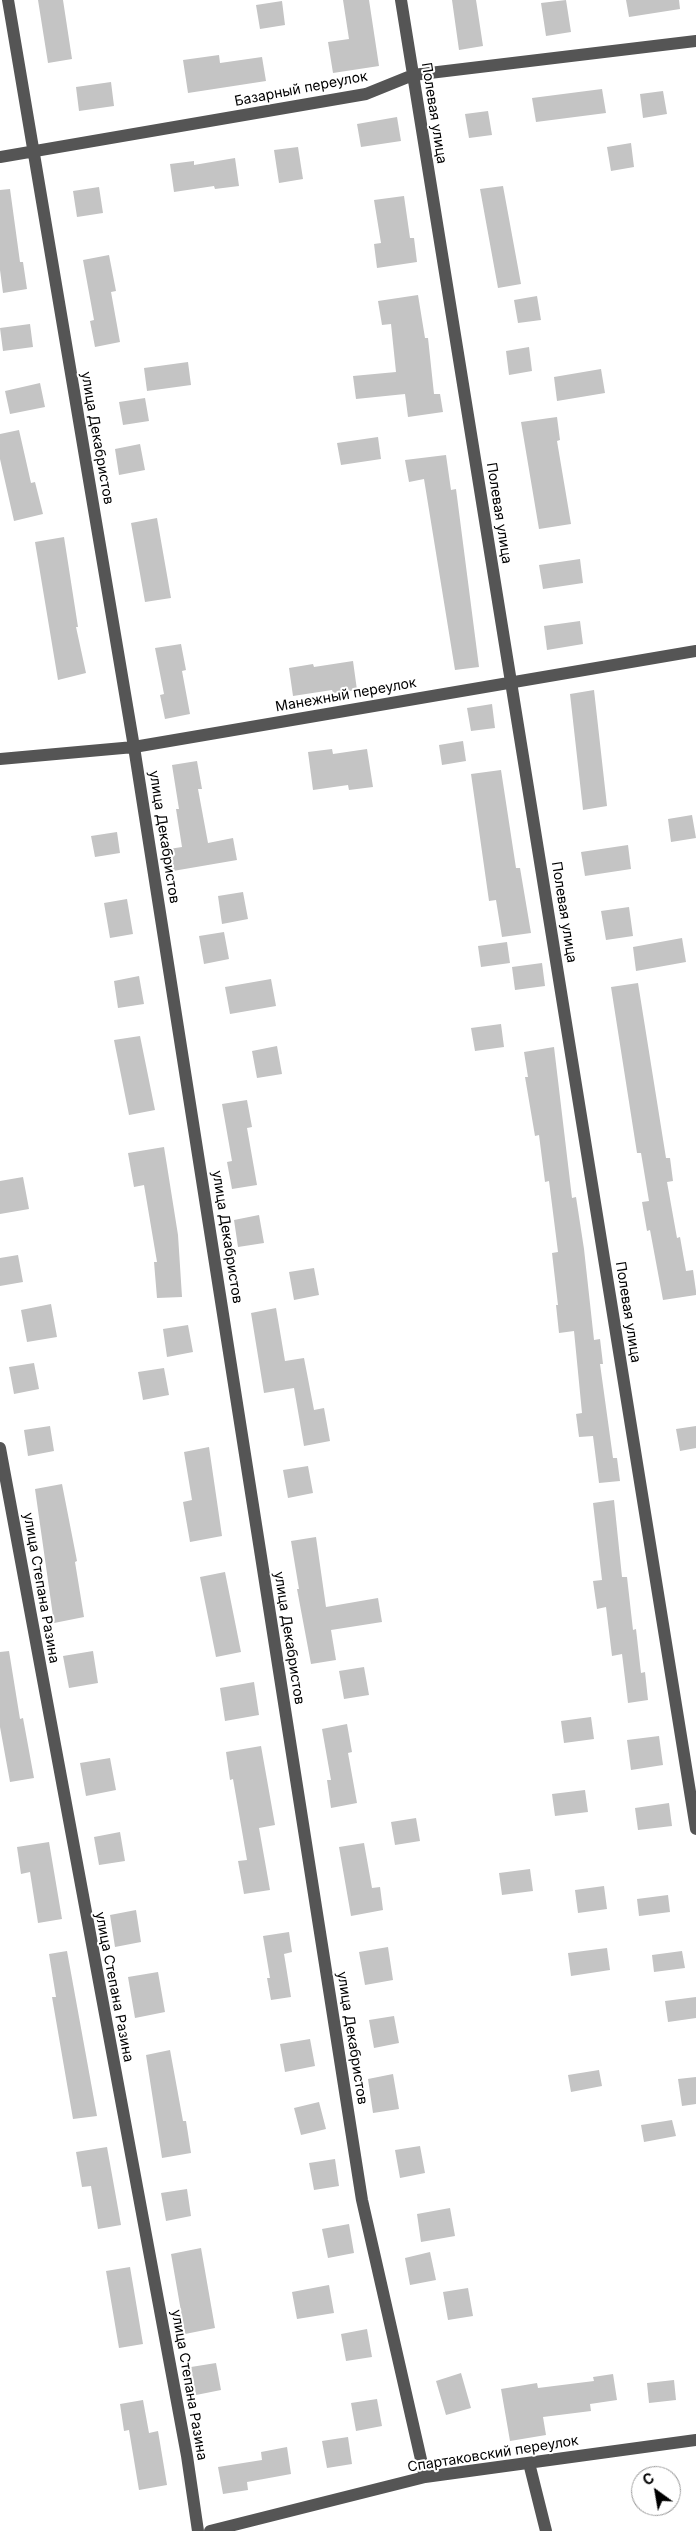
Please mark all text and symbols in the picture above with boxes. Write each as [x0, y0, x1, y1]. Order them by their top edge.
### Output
street label: Полевая улица [418, 61, 450, 165]
street label: Базарный переулок [233, 68, 369, 110]
street label: улица Декабристов [77, 370, 117, 506]
street label: Полевая улица [483, 461, 515, 565]
street label: Манежный переулок [274, 674, 418, 716]
street label: улица Декабристов [145, 769, 183, 905]
street label: Полевая улица [548, 860, 580, 964]
street label: улица Декабристов [208, 1169, 246, 1305]
street label: Полевая улица [612, 1260, 644, 1364]
street label: улица Степана Разина [19, 1511, 63, 1665]
street label: улица Декабристов [270, 1570, 308, 1706]
street label: улица Степана Разина [91, 1910, 137, 2064]
street label: улица Декабристов [333, 1970, 371, 2106]
street label: улица Степана Разина [167, 2308, 211, 2462]
street label: Спартаковский переулок [406, 2432, 580, 2476]
north arrow [631, 2466, 681, 2516]
text: С [639, 2469, 657, 2489]

